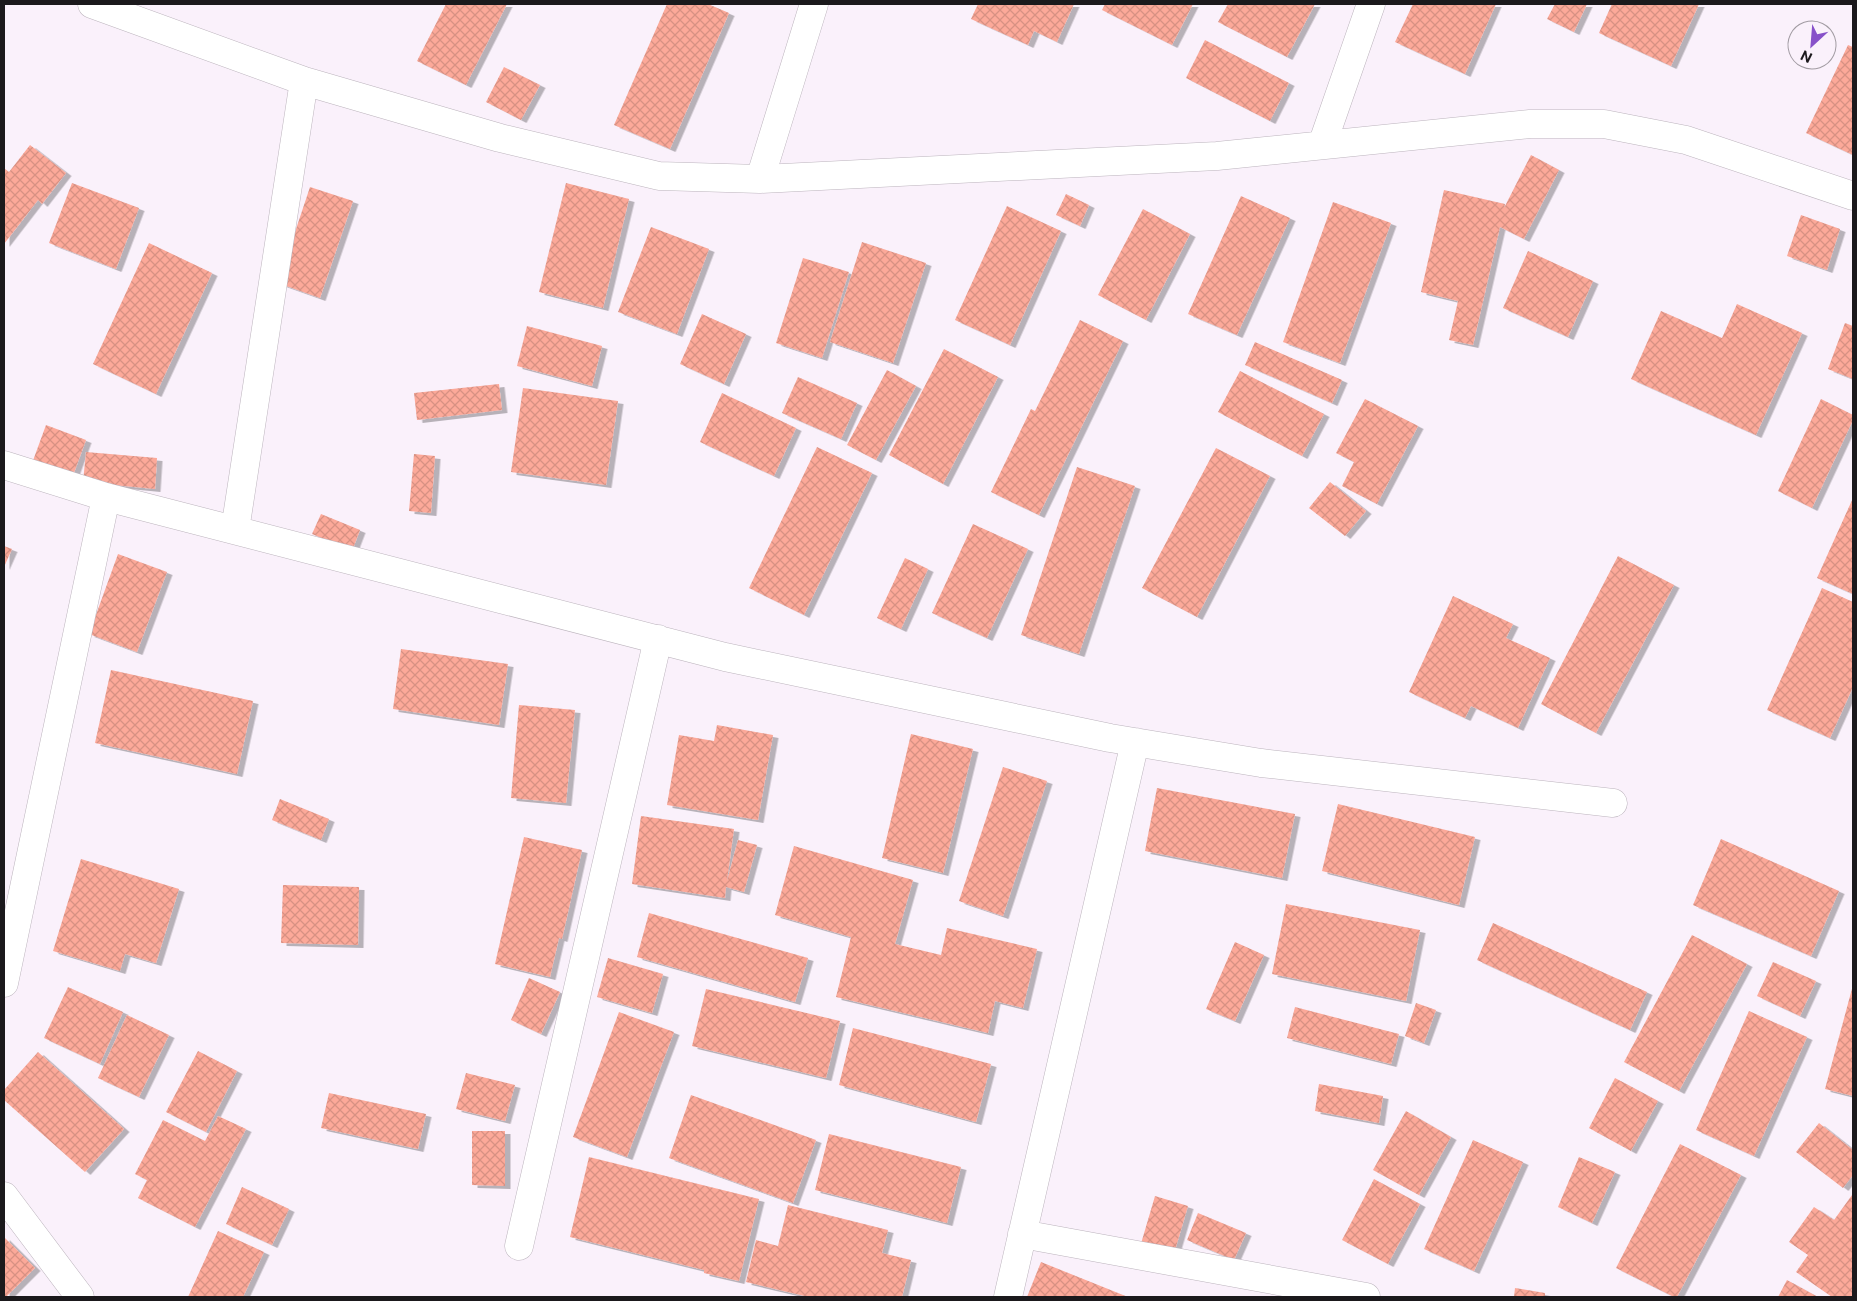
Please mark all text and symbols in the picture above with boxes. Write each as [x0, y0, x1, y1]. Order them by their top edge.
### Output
north arrow [1787, 20, 1837, 70]
text: N [1798, 47, 1815, 66]

